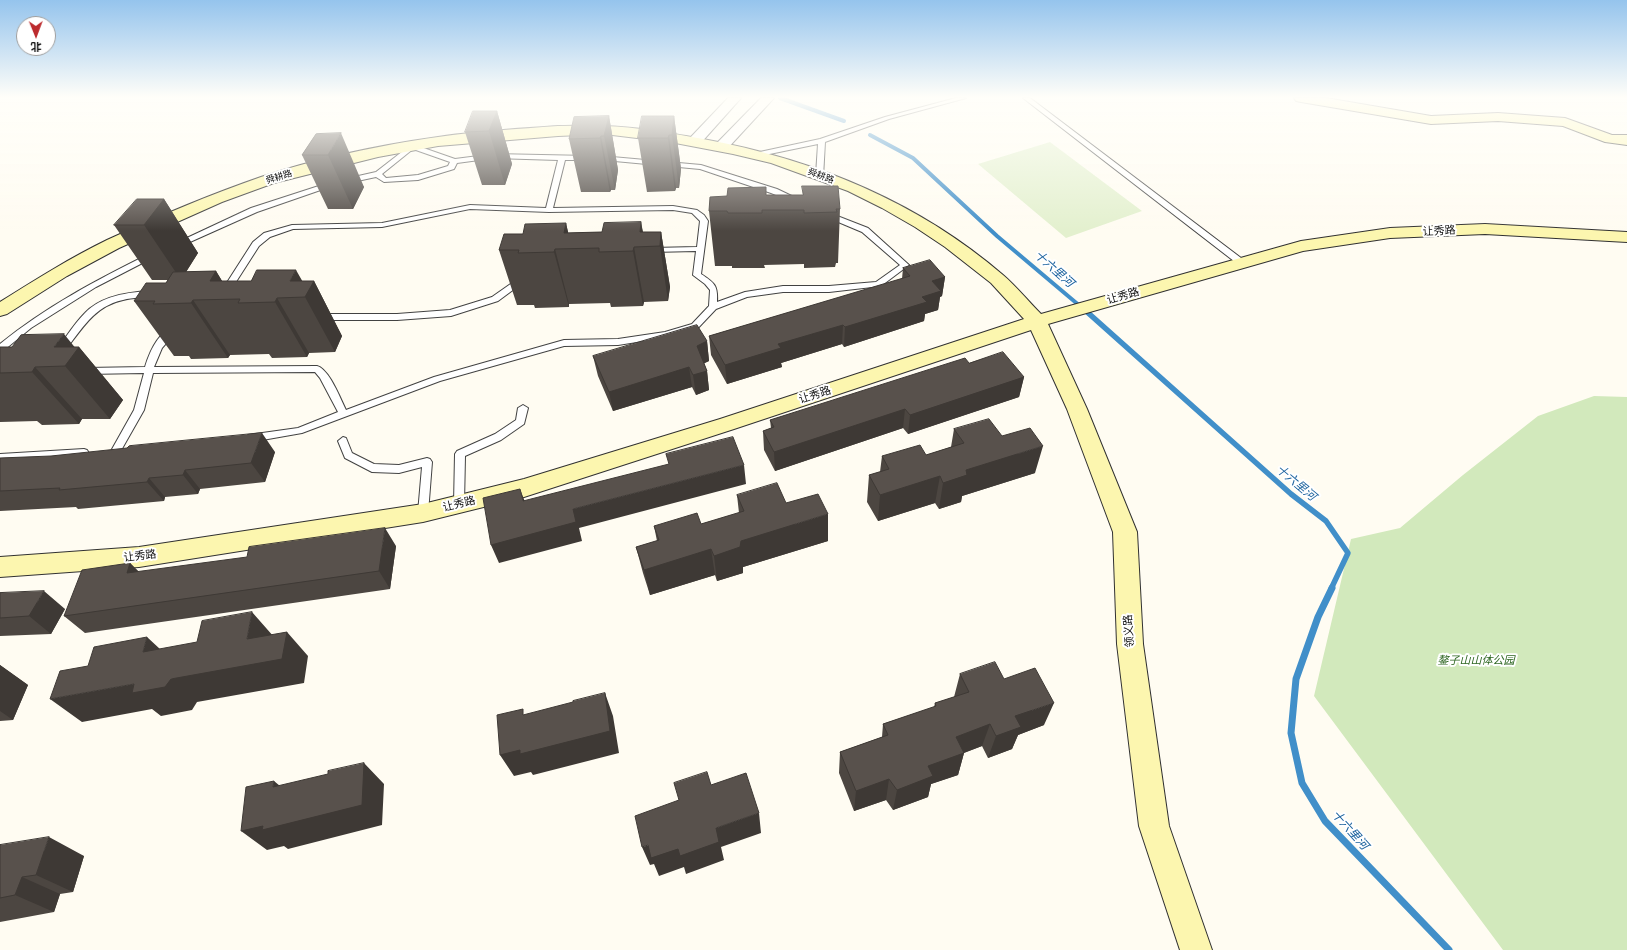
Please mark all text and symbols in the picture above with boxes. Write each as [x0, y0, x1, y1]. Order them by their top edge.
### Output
north arrow [16, 16, 56, 56]
text: 北 [31, 41, 42, 53]
street label: 舜耕路 [806, 166, 836, 186]
street label: 舜耕路 [265, 168, 293, 186]
street label: 让秀路 [1422, 224, 1456, 238]
water label: 十六里河 [1031, 248, 1077, 290]
street label: 让秀路 [1105, 285, 1141, 307]
street label: 让秀路 [797, 384, 833, 406]
water label: 十六里河 [1273, 462, 1319, 504]
street label: 让秀路 [441, 494, 477, 514]
street label: 让秀路 [123, 547, 157, 565]
street label: 领义路 [1121, 614, 1137, 648]
park label: 鏊子山山体公园 [1438, 654, 1514, 668]
water label: 十六里河 [1329, 807, 1371, 853]

